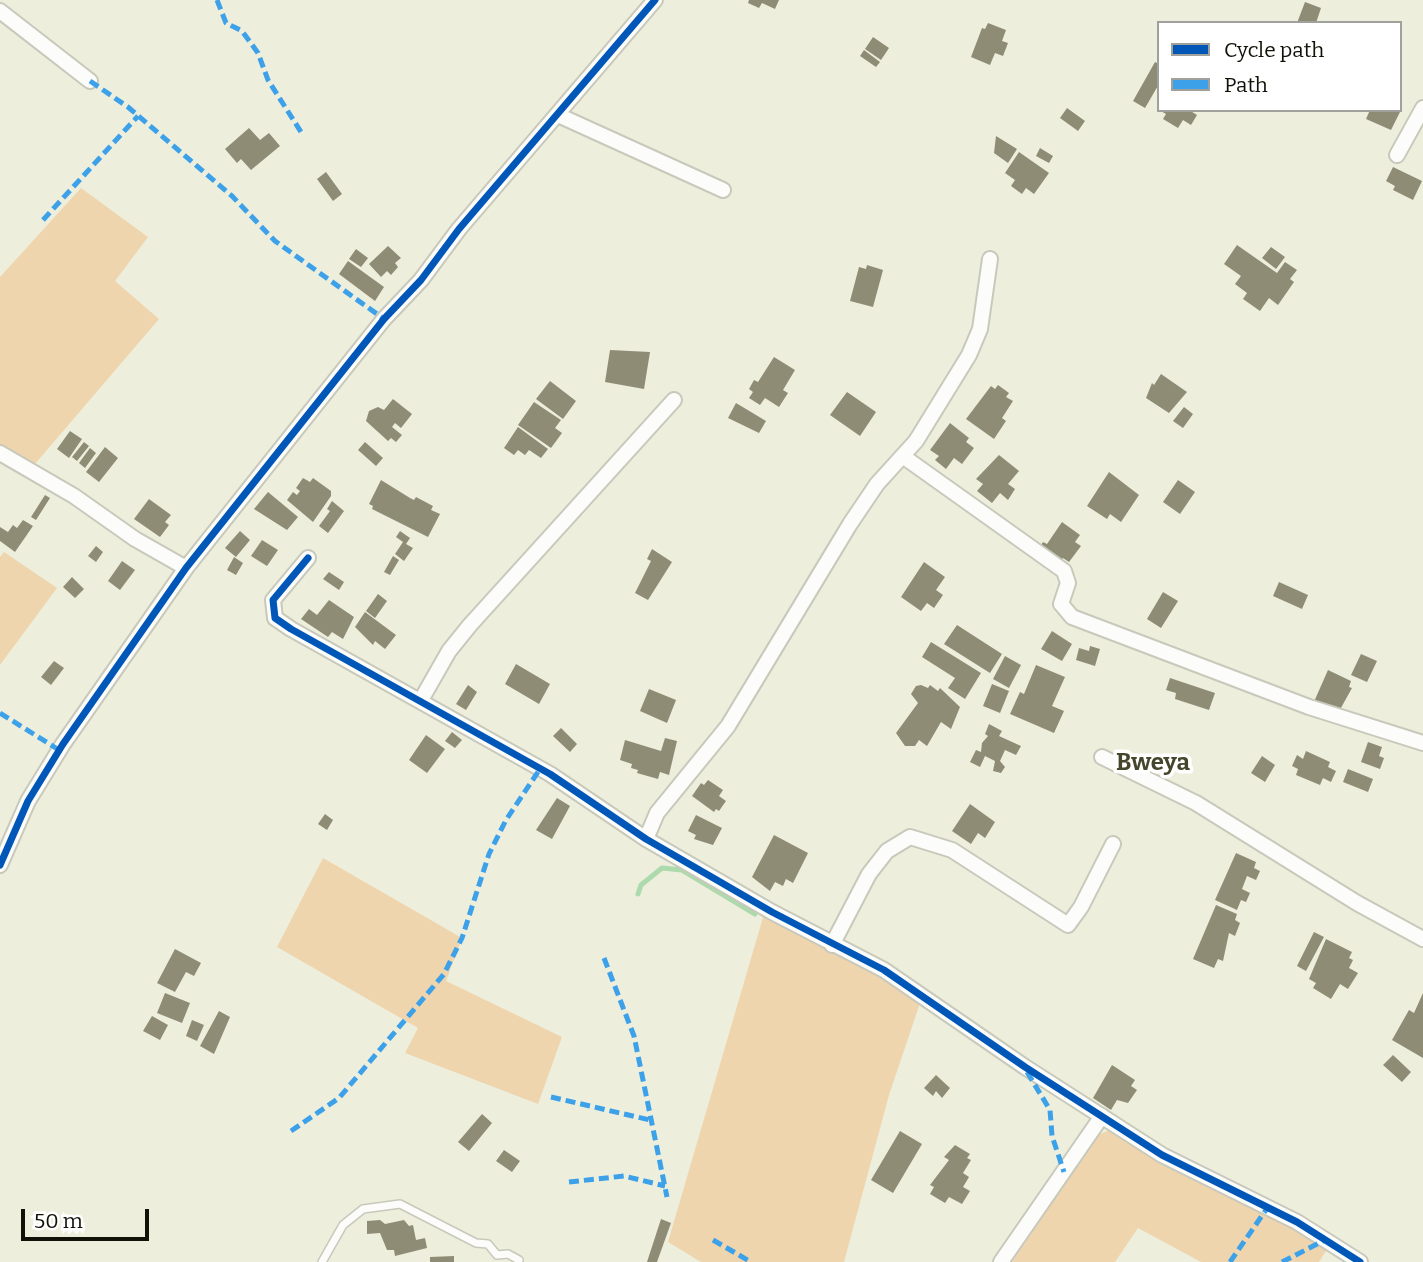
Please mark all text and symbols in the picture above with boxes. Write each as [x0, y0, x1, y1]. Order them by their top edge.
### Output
legend [1157, 21, 1402, 112]
text: Cycle path [1224, 37, 1324, 63]
text: Path [1224, 72, 1268, 98]
district label: Bweya [1116, 749, 1190, 777]
scale bar [24, 1196, 152, 1240]
text: 50 m [34, 1208, 83, 1234]

